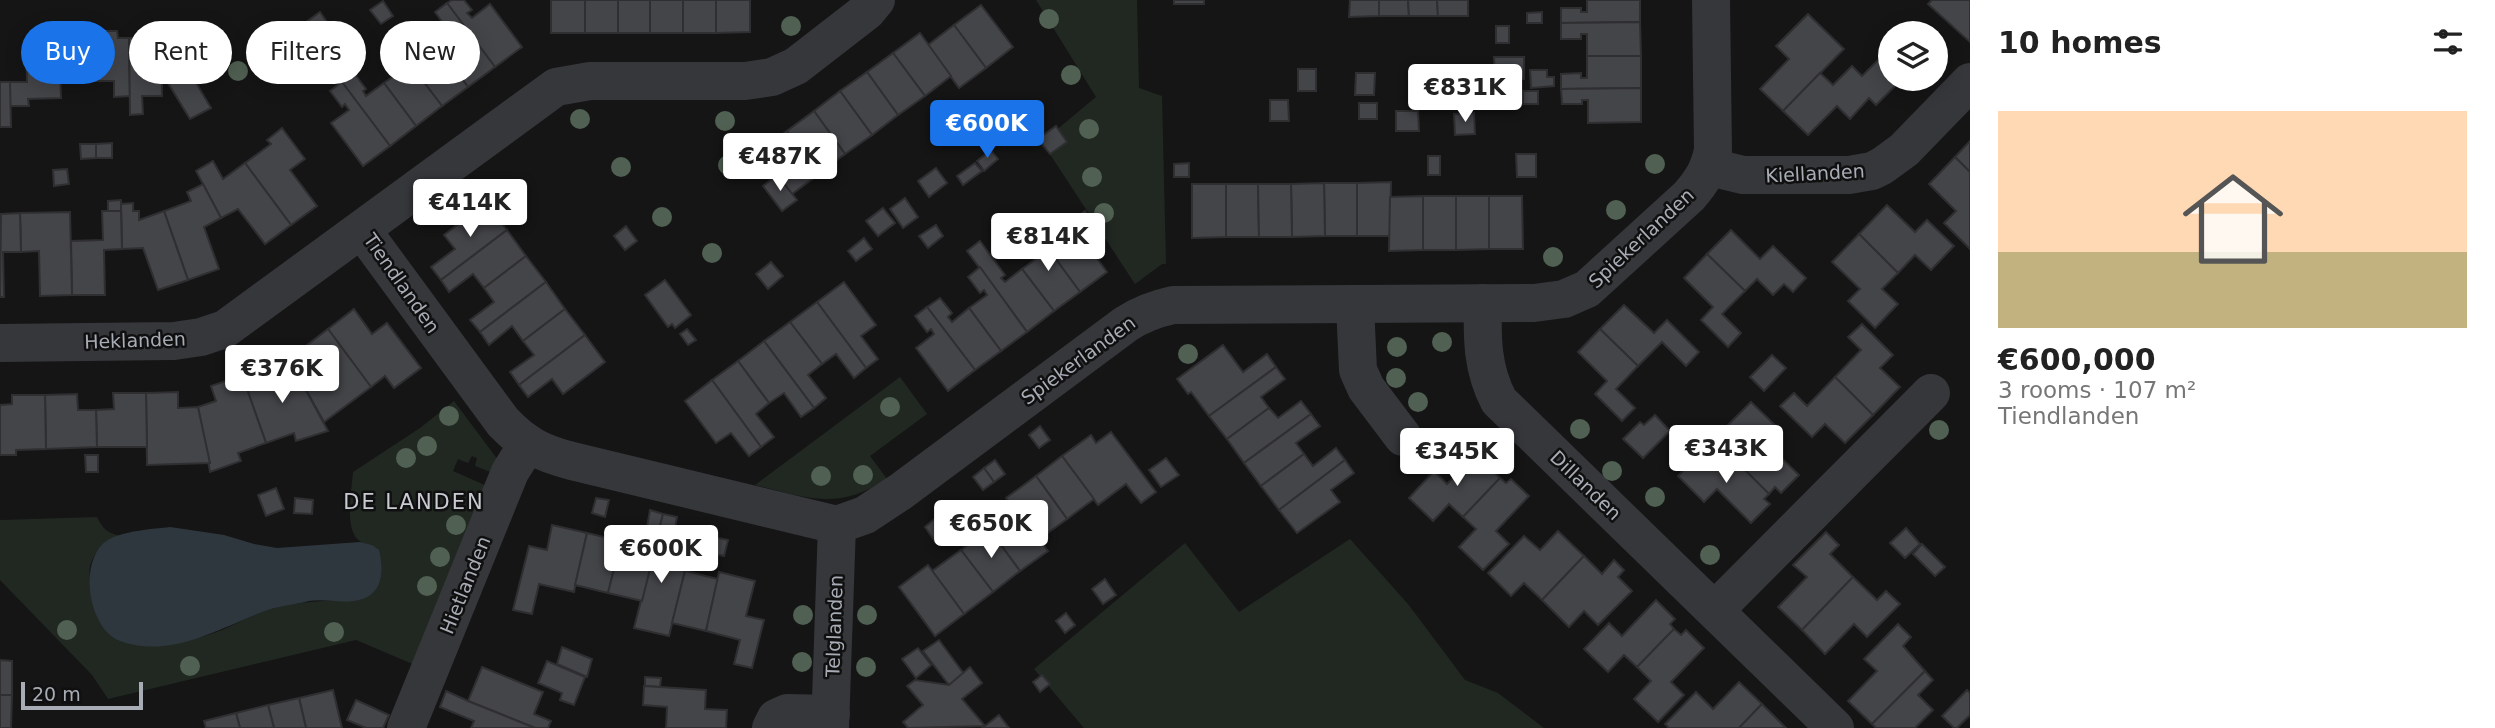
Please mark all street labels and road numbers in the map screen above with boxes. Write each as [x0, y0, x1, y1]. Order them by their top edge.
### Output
street label: Kiellanden [1765, 159, 1865, 187]
street label: Spiekerlanden [1584, 184, 1698, 292]
street label: Tiendlanden [359, 228, 445, 337]
street label: Spiekerlanden [1017, 311, 1139, 409]
street label: Heklanden [84, 327, 186, 353]
street label: Dillanden [1546, 446, 1626, 524]
street label: Hietlanden [435, 533, 495, 637]
street label: Telglanden [821, 575, 847, 678]

